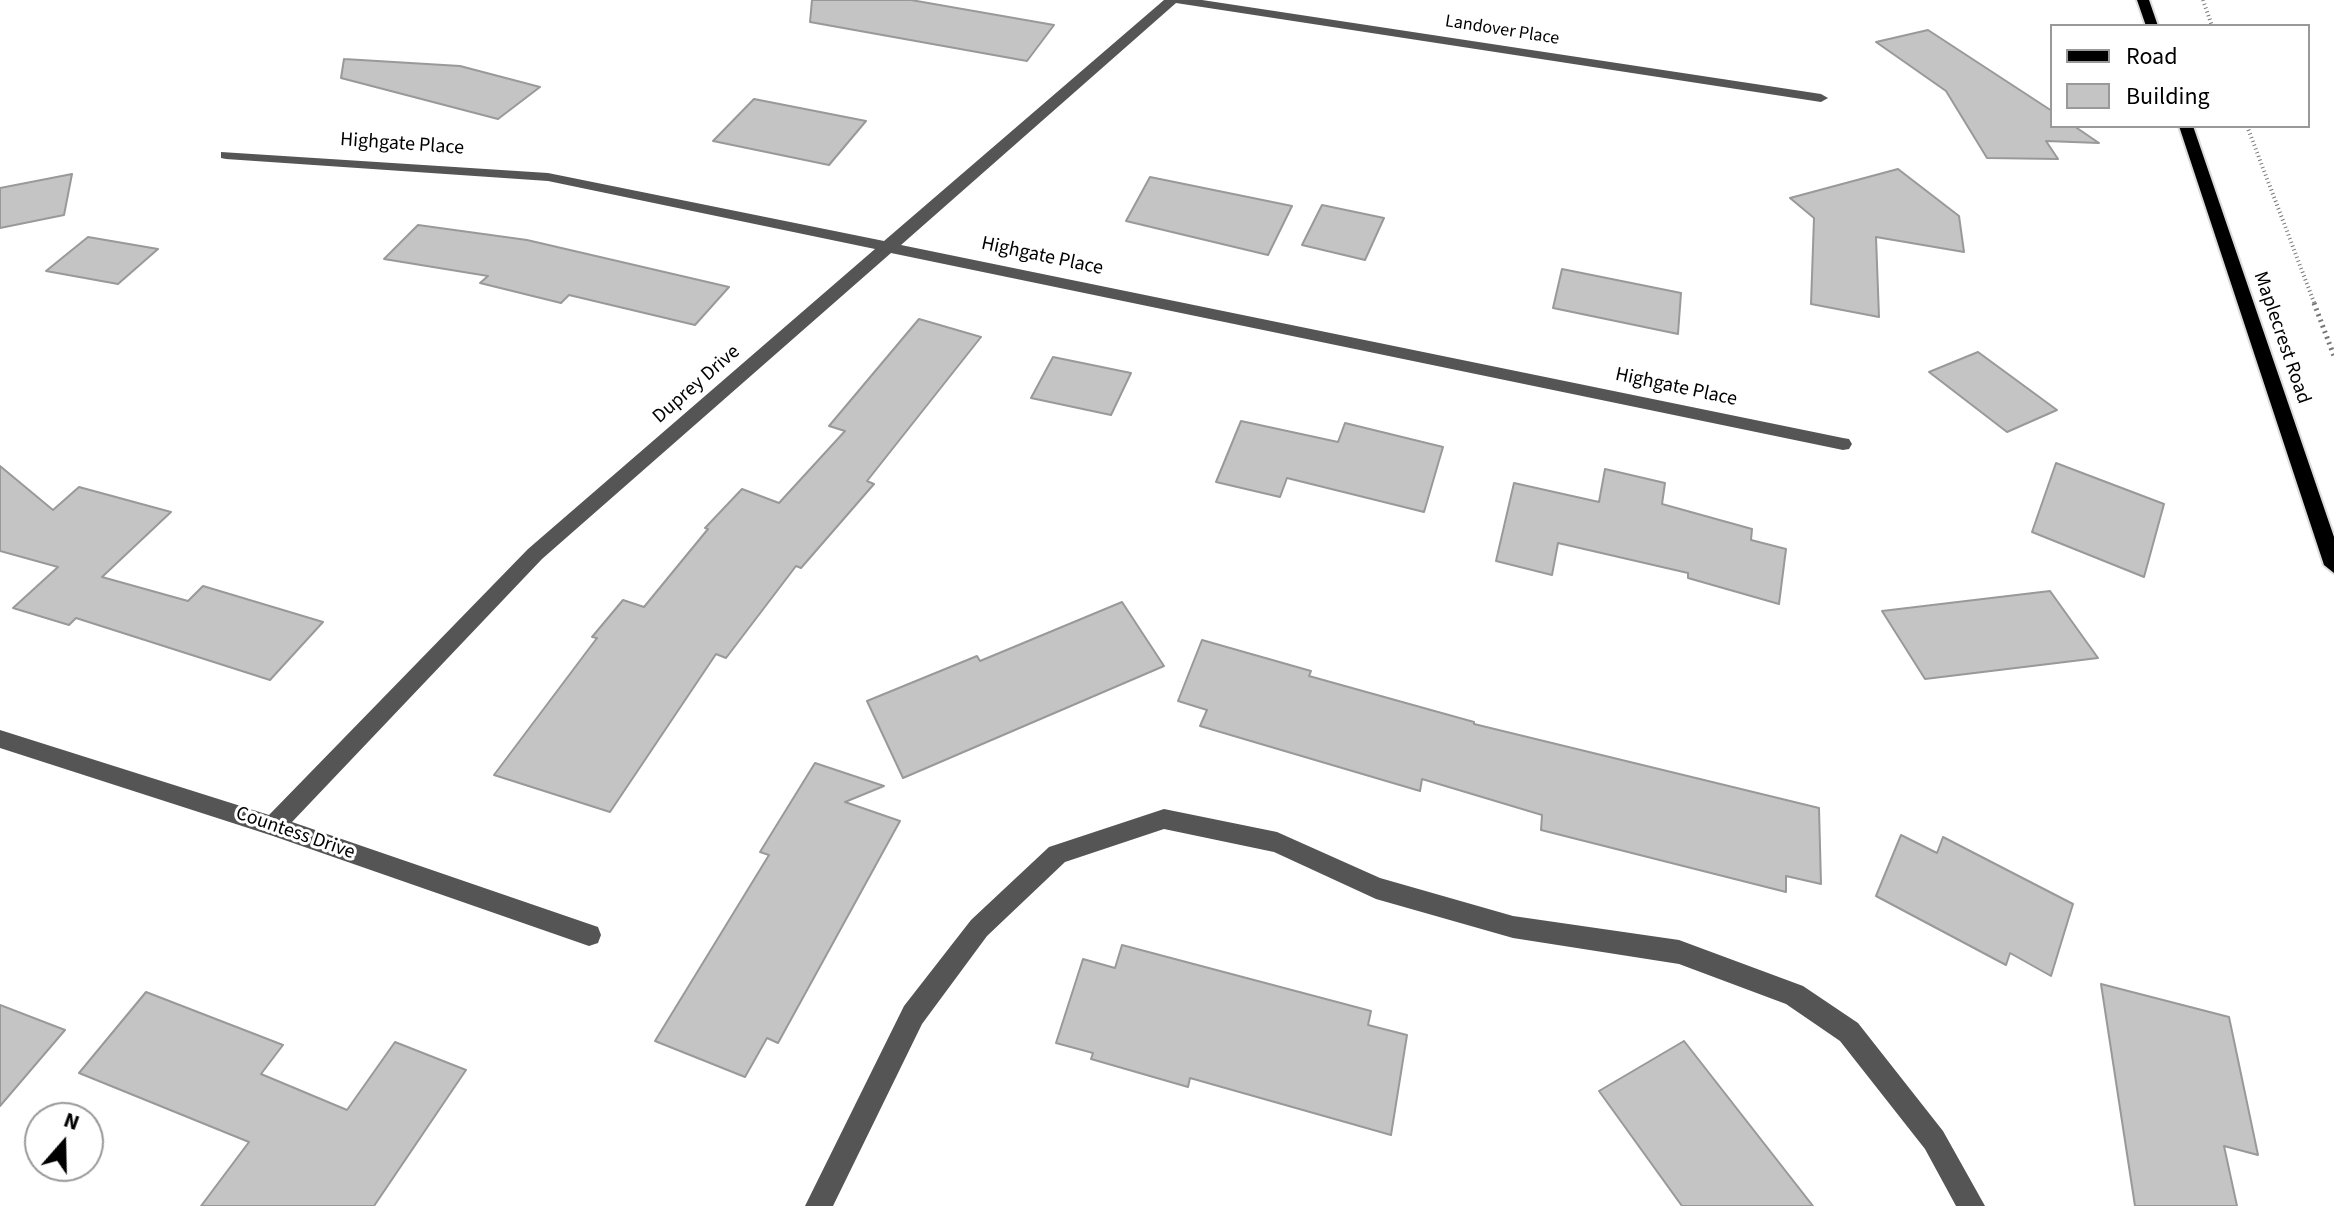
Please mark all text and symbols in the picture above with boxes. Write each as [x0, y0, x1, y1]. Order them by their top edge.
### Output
street label: Landover Place [1443, 11, 1561, 51]
legend [2050, 24, 2310, 128]
text: Road [2126, 39, 2178, 74]
text: Building [2126, 79, 2210, 114]
street label: Highgate Place [339, 129, 465, 161]
street label: Highgate Place [979, 232, 1105, 282]
street label: Maplecrest Road [2247, 269, 2315, 407]
street label: Duprey Drive [648, 341, 746, 429]
street label: Highgate Place [1613, 363, 1739, 413]
street label: Countess Drive [232, 802, 358, 866]
north arrow [24, 1102, 104, 1182]
text: N [59, 1104, 84, 1139]

